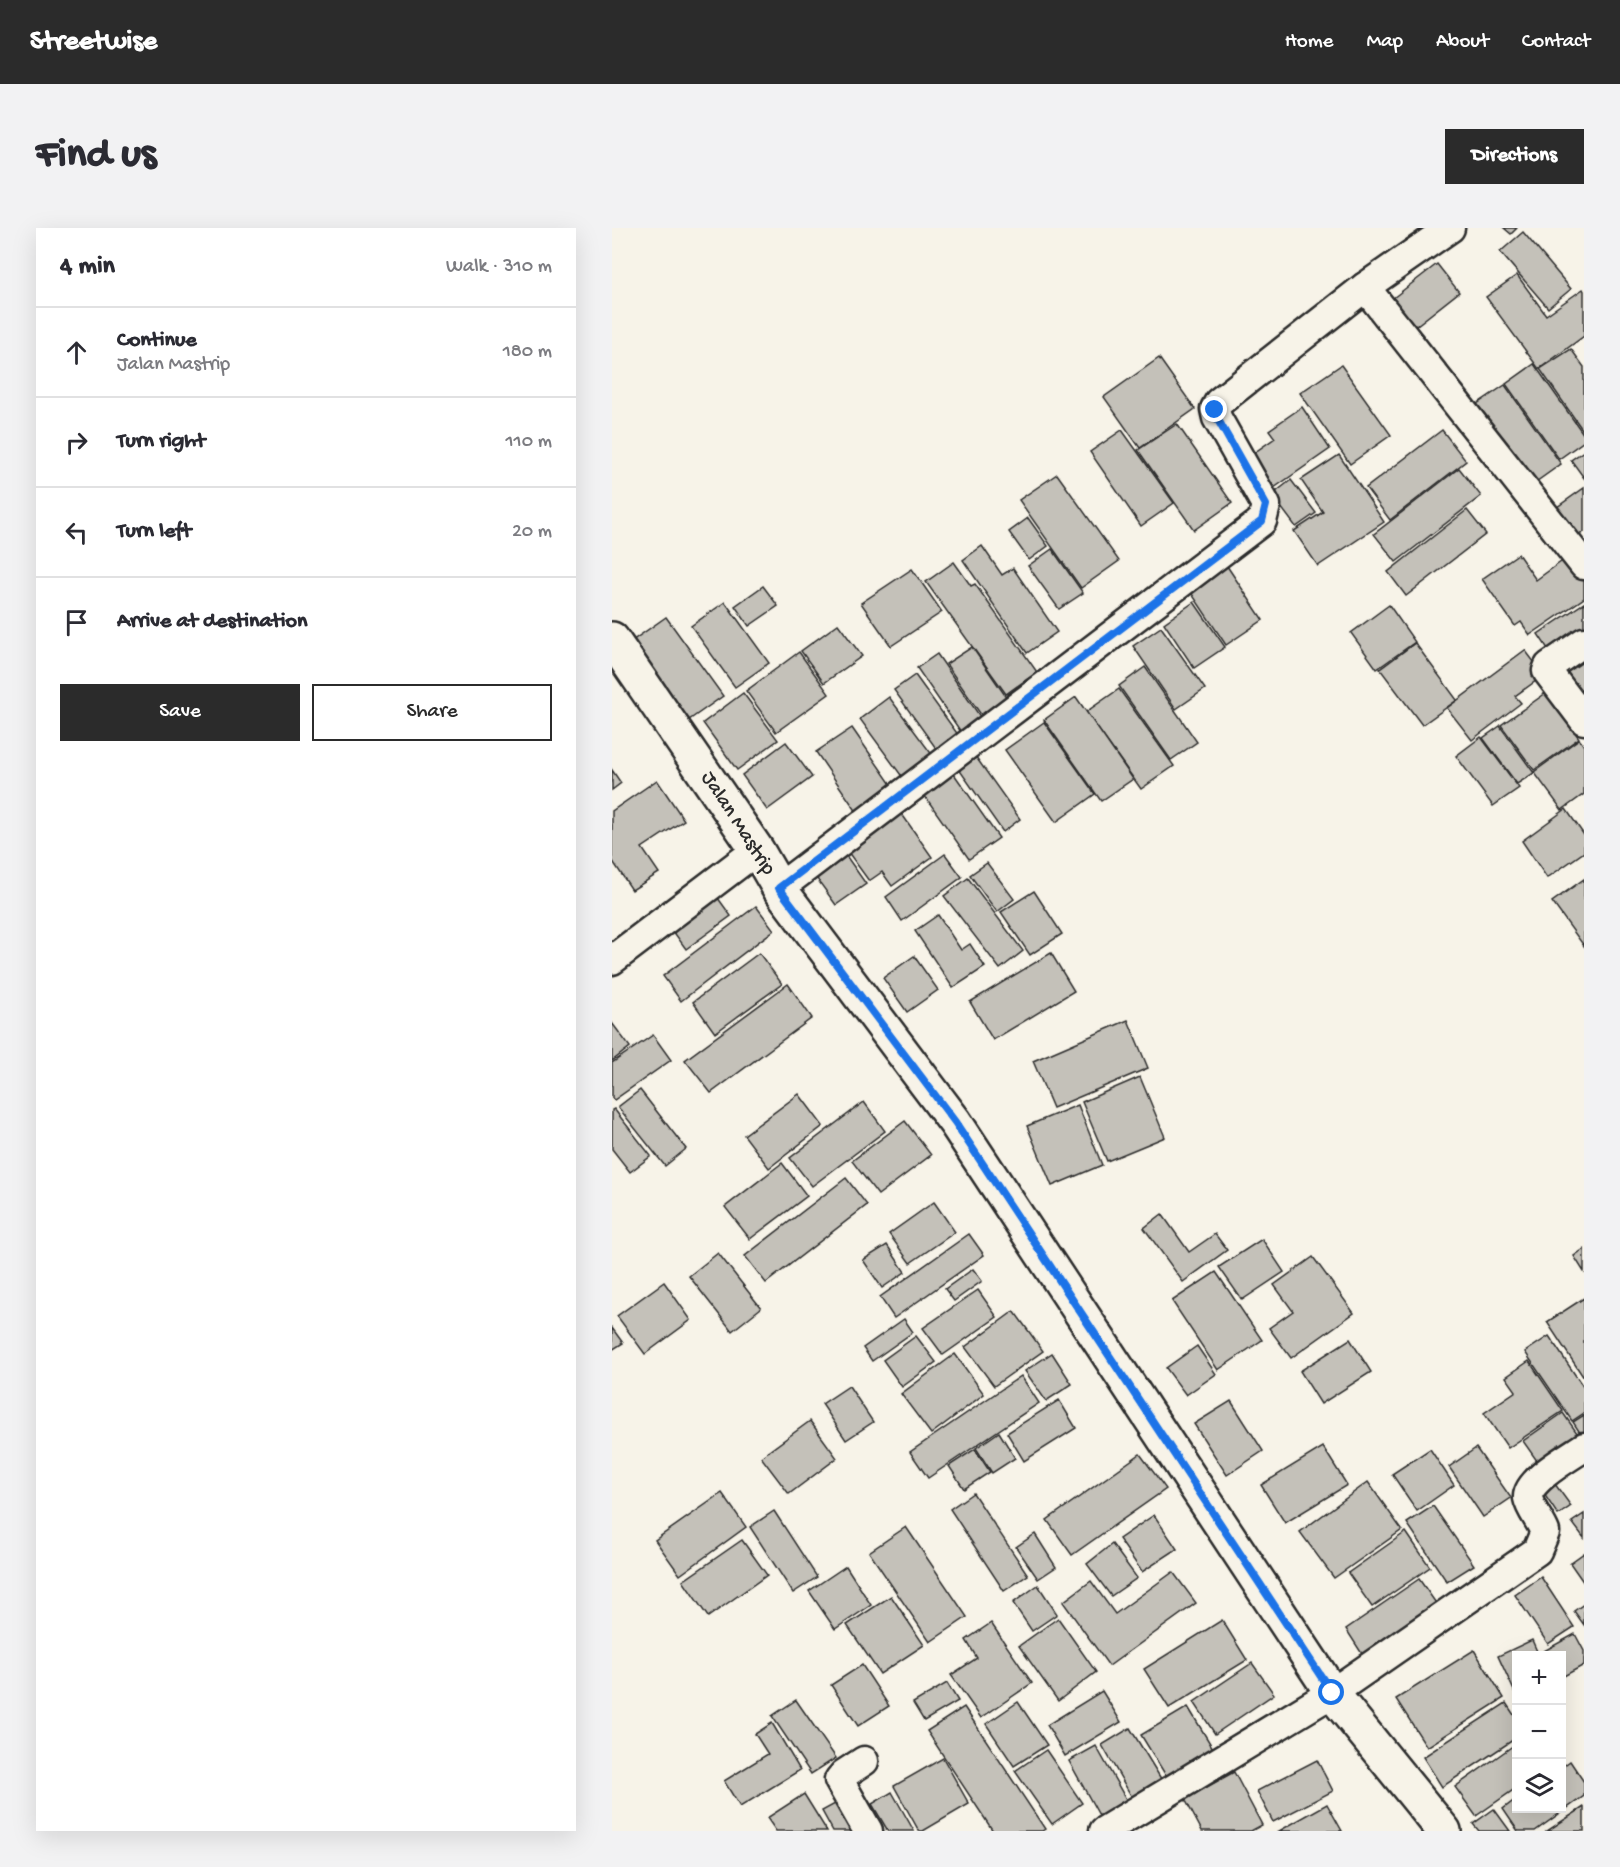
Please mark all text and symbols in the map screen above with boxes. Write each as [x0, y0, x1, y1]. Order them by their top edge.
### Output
text: Streetwise [30, 26, 157, 59]
text: Home [1285, 30, 1333, 55]
text: Map [1366, 30, 1403, 55]
text: About [1436, 30, 1489, 55]
text: Contact [1522, 30, 1590, 55]
button: Directions [1445, 129, 1584, 184]
text: Find us [36, 132, 156, 181]
text: 4 min [60, 252, 115, 283]
text: Walk · 310 m [446, 256, 552, 279]
text: Continue [117, 328, 197, 354]
icon: ahead [60, 336, 93, 369]
text: 180 m [503, 341, 552, 364]
text: Jalan Mastrip [117, 354, 230, 377]
route end [1201, 396, 1227, 422]
icon: right [60, 426, 93, 459]
text: Turn right [117, 429, 205, 455]
text: 110 m [506, 431, 552, 454]
icon: left [60, 516, 93, 549]
text: Turn left [117, 519, 191, 545]
text: 20 m [512, 521, 552, 544]
icon: arrive [60, 606, 93, 639]
text: Arrive at destination [117, 609, 307, 635]
button: Save [60, 684, 300, 741]
button: Share [312, 684, 552, 741]
street label: Jalan Mastrip [694, 767, 780, 881]
map controls [1512, 1651, 1566, 1813]
button: + [1512, 1651, 1566, 1705]
route start [1318, 1679, 1344, 1705]
button: − [1512, 1705, 1566, 1759]
button: layers [1512, 1759, 1566, 1813]

